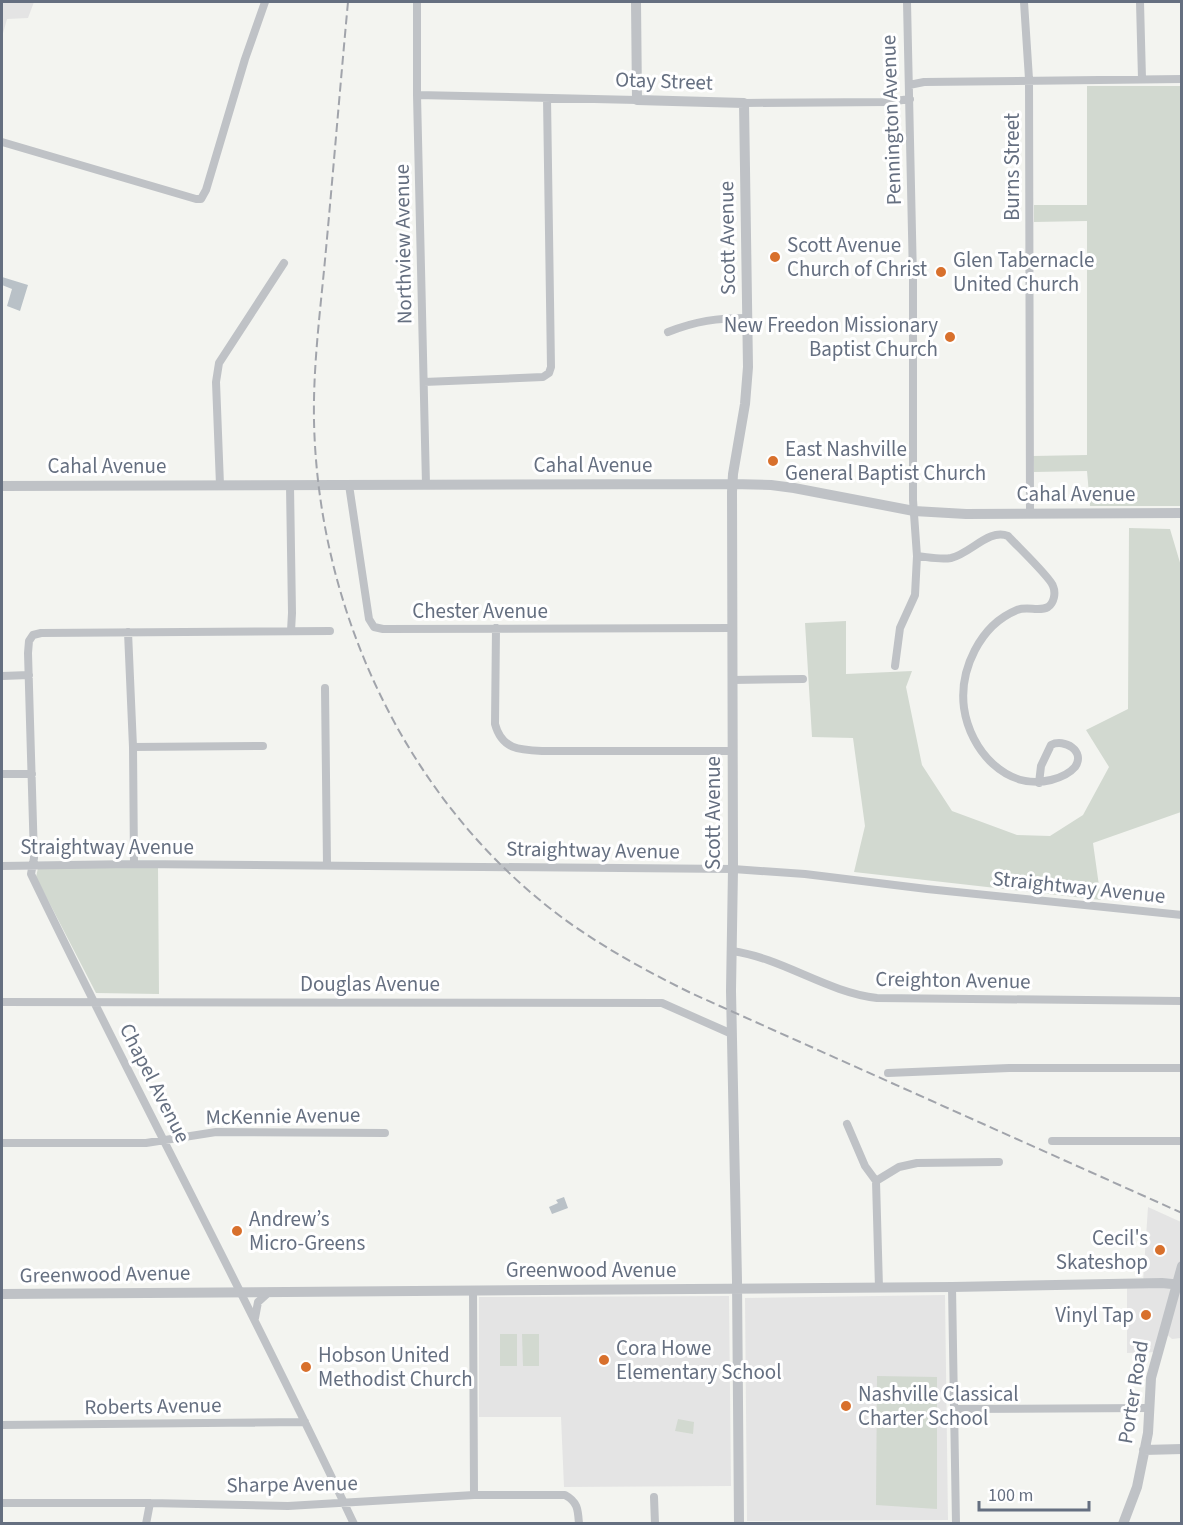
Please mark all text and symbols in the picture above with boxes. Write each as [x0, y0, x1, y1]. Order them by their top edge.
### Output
street label: Pennington Avenue [873, 34, 909, 206]
street label: Otay Street [615, 64, 713, 98]
street label: Burns Street [997, 113, 1027, 221]
street label: Northview Avenue [387, 164, 419, 324]
street label: Scott Avenue [711, 181, 743, 295]
place label: Scott Avenue Church of Christ [787, 230, 927, 284]
place label: Glen Tabernacle United Church [953, 245, 1094, 299]
marker: Scott Avenue Church of Christ [768, 250, 782, 264]
marker: Glen Tabernacle United Church [934, 265, 948, 279]
place label: New Freedon Missionary Baptist Church [724, 310, 938, 364]
marker: New Freedon Missionary Baptist Church [943, 330, 957, 344]
place label: East Nashville General Baptist Church [785, 434, 986, 488]
street label: Cahal Avenue [534, 450, 652, 480]
street label: Cahal Avenue [48, 451, 166, 481]
marker: East Nashville General Baptist Church [766, 454, 780, 468]
street label: Cahal Avenue [1017, 479, 1135, 509]
street label: Chester Avenue [412, 596, 548, 626]
street label: Scott Avenue [698, 756, 728, 870]
street label: Straightway Avenue [20, 832, 194, 862]
street label: Straightway Avenue [506, 833, 680, 867]
street label: Straightway Avenue [991, 863, 1167, 911]
street label: Creighton Avenue [875, 964, 1031, 996]
street label: Douglas Avenue [300, 969, 440, 999]
street label: Chapel Avenue [112, 1018, 198, 1148]
street label: McKennie Avenue [205, 1100, 361, 1132]
place label: Andrew’s Micro-Greens [249, 1204, 365, 1258]
place label: Cecil's Skateshop [1056, 1223, 1148, 1277]
marker: Andrew’s Micro-Greens [230, 1224, 244, 1238]
marker: Cecil's Skateshop [1153, 1243, 1167, 1257]
street label: Greenwood Avenue [506, 1255, 676, 1285]
street label: Greenwood Avenue [19, 1258, 191, 1290]
place label: Vinyl Tap [1055, 1300, 1134, 1330]
marker: Vinyl Tap [1139, 1308, 1153, 1322]
place label: Cora Howe Elementary School [616, 1333, 782, 1387]
street label: Porter Road [1110, 1338, 1156, 1446]
place label: Hobson United Methodist Church [318, 1340, 473, 1394]
marker: Cora Howe Elementary School [597, 1353, 611, 1367]
marker: Hobson United Methodist Church [299, 1360, 313, 1374]
place label: Nashville Classical Charter School [858, 1379, 1019, 1433]
street label: Roberts Avenue [84, 1390, 222, 1422]
marker: Nashville Classical Charter School [839, 1399, 853, 1413]
street label: Sharpe Avenue [226, 1468, 358, 1500]
scale bar [979, 1474, 1088, 1512]
text: 100 m [988, 1483, 1033, 1508]

